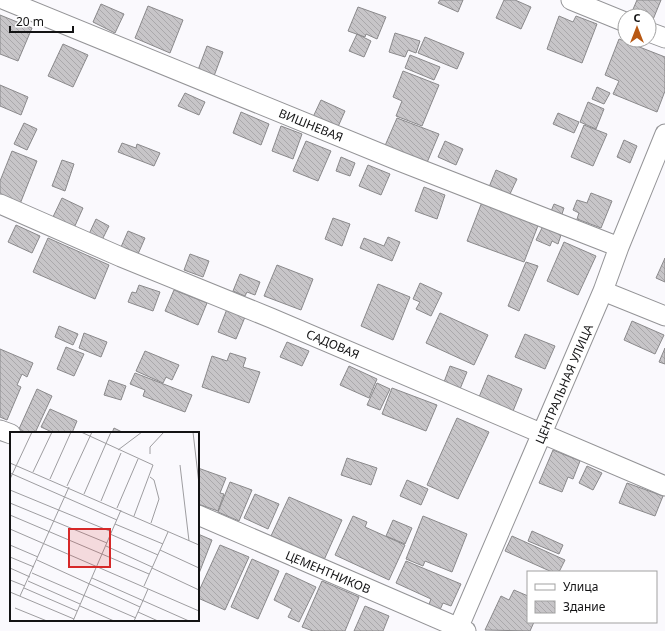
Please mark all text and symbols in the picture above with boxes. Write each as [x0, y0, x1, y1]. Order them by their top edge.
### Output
scale bar [10, 8, 73, 34]
north arrow [617, 8, 657, 48]
text: С [633, 10, 641, 25]
text: 20 m [16, 13, 44, 30]
street label: ВИШНЕВАЯ [276, 104, 346, 146]
street label: ЦЕНТРАЛЬНАЯ УЛИЦА [531, 321, 597, 447]
street label: САДОВАЯ [304, 325, 362, 363]
inset map [10, 432, 199, 621]
street label: ЦЕМЕНТНИКОВ [283, 546, 373, 598]
legend [527, 571, 657, 623]
text: Улица [563, 578, 598, 595]
text: Здание [563, 598, 606, 615]

